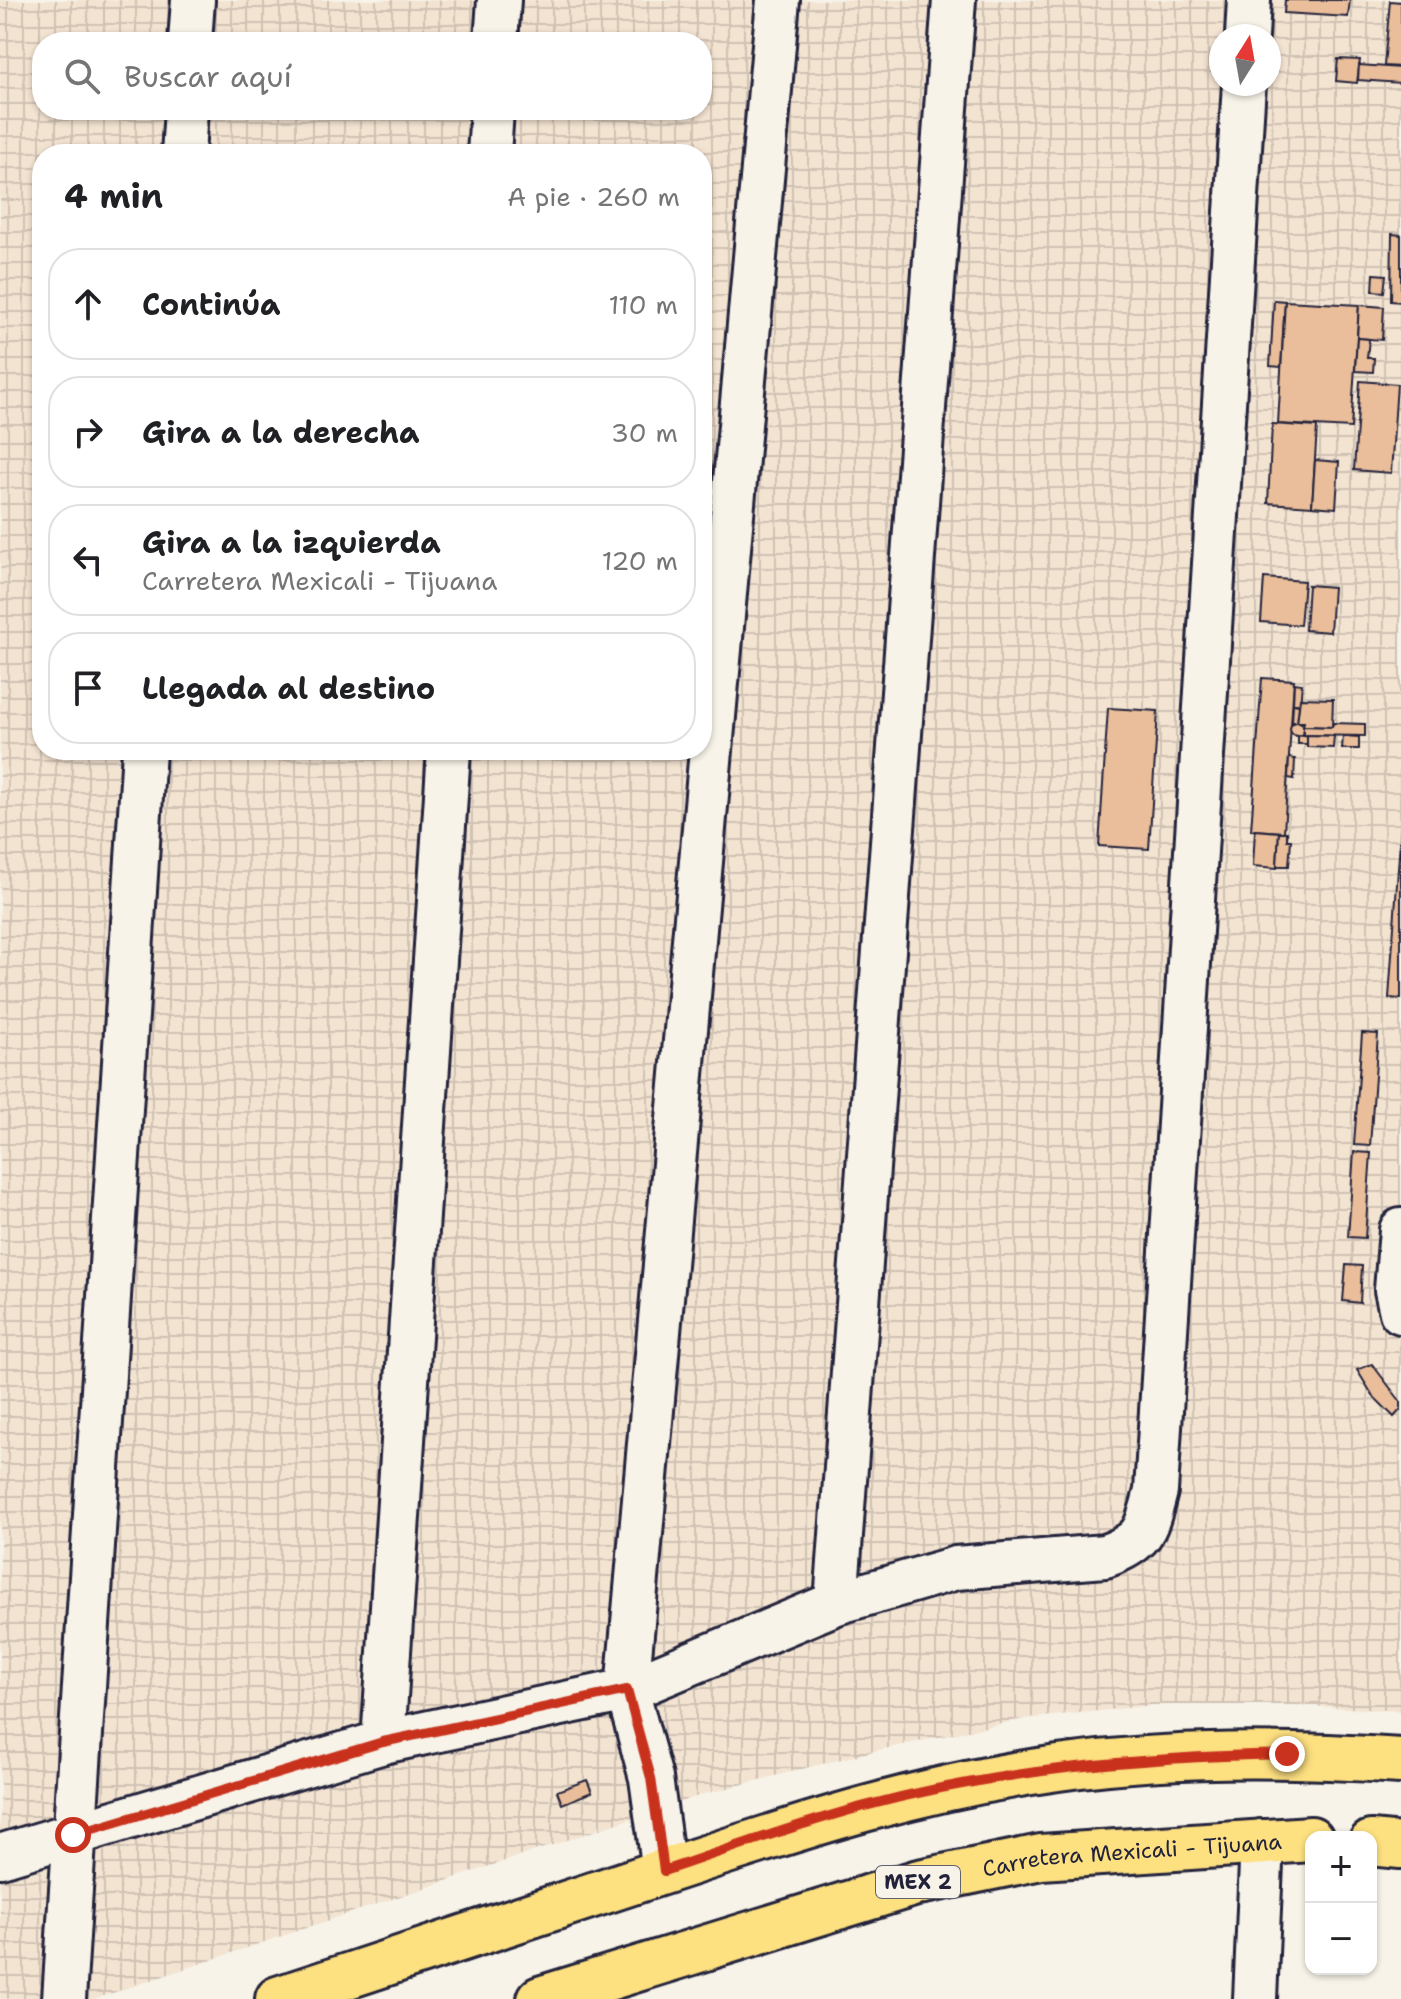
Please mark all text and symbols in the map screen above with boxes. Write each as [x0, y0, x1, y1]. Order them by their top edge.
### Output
north arrow [1209, 24, 1281, 96]
search box [32, 32, 712, 120]
icon: search [60, 54, 104, 98]
text: Buscar aquí [124, 56, 292, 97]
text: 4 min [64, 173, 163, 219]
text: A pie · 260 m [507, 179, 680, 214]
icon: ahead [66, 282, 110, 326]
text: Continúa [142, 284, 281, 325]
text: 110 m [608, 287, 678, 322]
icon: right [66, 410, 110, 454]
text: Gira a la derecha [142, 412, 420, 453]
text: 30 m [611, 415, 678, 450]
text: Gira a la izquierda [142, 522, 441, 563]
icon: left [66, 538, 110, 582]
text: 120 m [602, 543, 678, 578]
text: Carretera Mexicali - Tijuana [142, 563, 497, 598]
icon: arrive [66, 666, 110, 710]
text: Llegada al destino [142, 668, 435, 709]
route end [1269, 1736, 1305, 1772]
route start [55, 1817, 91, 1853]
street label: Carretera Mexicali - Tijuana [980, 1827, 1283, 1884]
map controls [1305, 1831, 1377, 1975]
button: + [1305, 1831, 1377, 1903]
road number: MEX 2 [876, 1866, 960, 1898]
button: − [1305, 1903, 1377, 1975]

